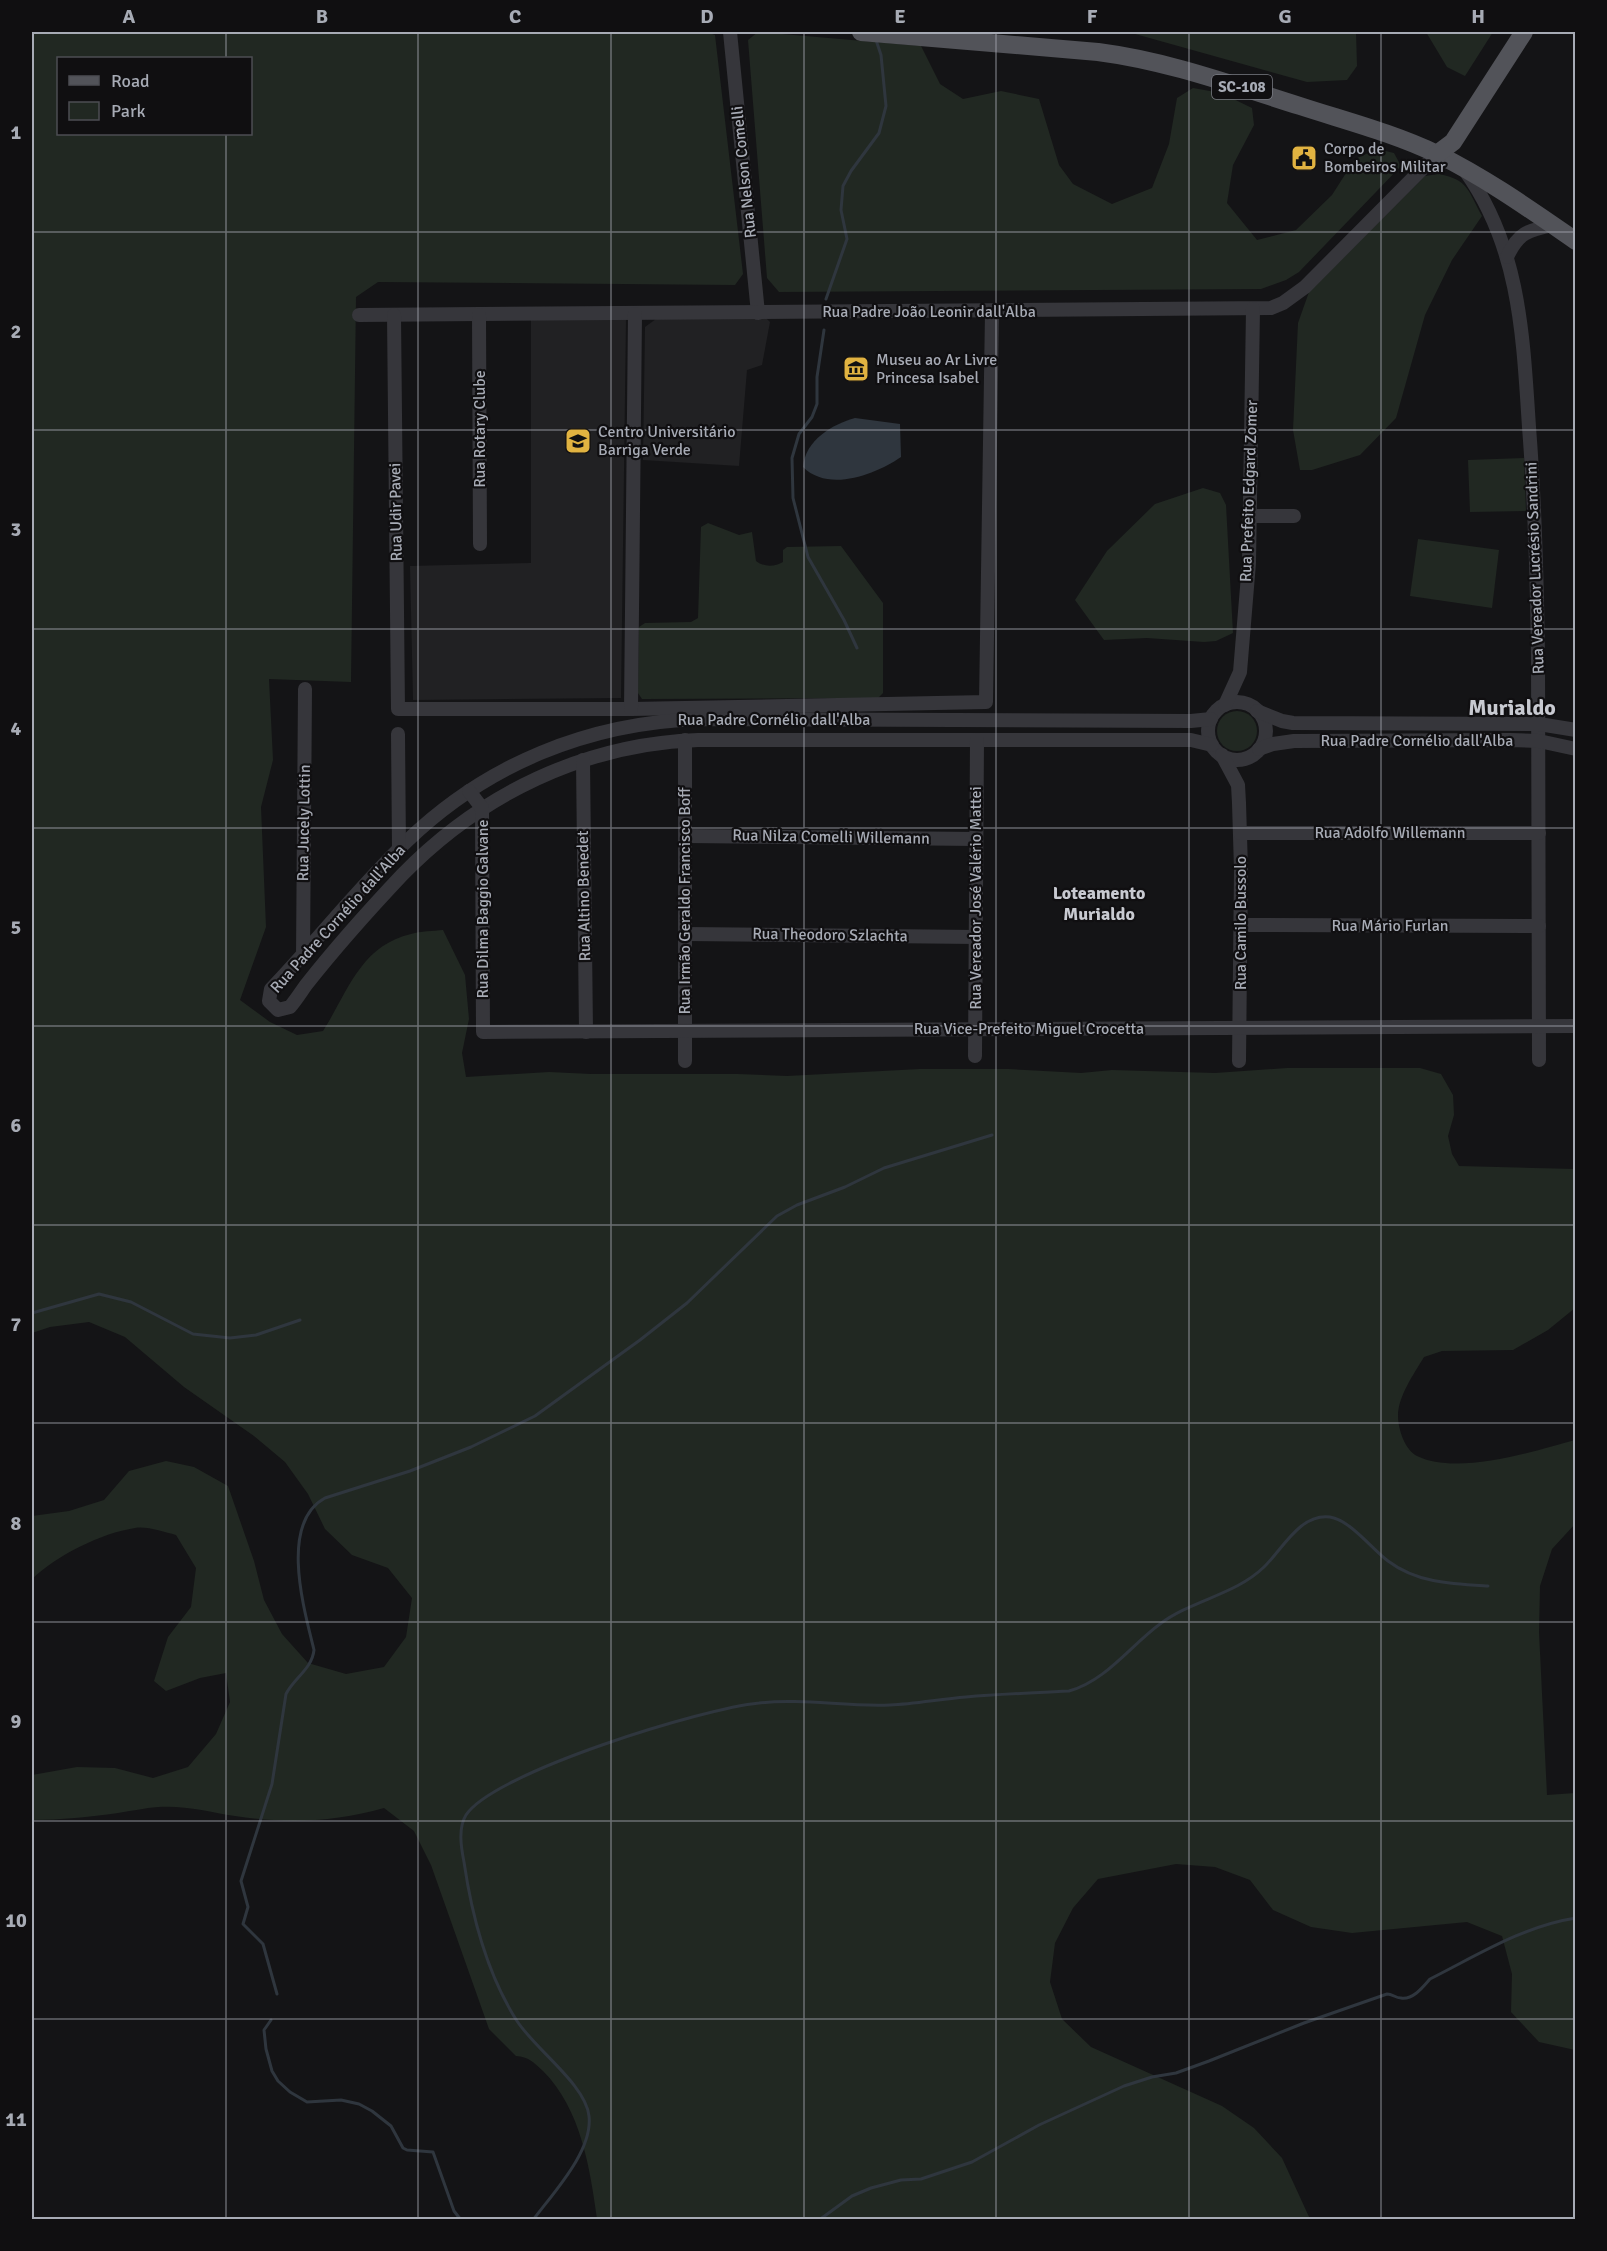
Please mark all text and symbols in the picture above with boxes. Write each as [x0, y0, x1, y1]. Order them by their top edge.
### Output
text: A [123, 4, 136, 29]
text: B [316, 4, 328, 29]
text: C [509, 4, 521, 29]
text: D [700, 4, 714, 29]
text: E [894, 4, 906, 29]
text: F [1087, 4, 1098, 29]
text: G [1278, 4, 1292, 29]
text: H [1471, 4, 1485, 29]
legend [57, 57, 252, 135]
text: Road [111, 70, 150, 92]
road number: SC-108 [1212, 75, 1272, 99]
text: Park [111, 100, 146, 122]
street label: Rua Nelson Comelli [727, 105, 761, 239]
text: 1 [11, 120, 22, 145]
place label: Corpo de Bombeiros Militar [1324, 139, 1446, 177]
public building icon: Corpo de Bombeiros Militar [1289, 143, 1319, 173]
street label: Rua Padre João Leonir dall'Alba [822, 302, 1036, 322]
text: 2 [11, 319, 21, 344]
place label: Museu ao Ar Livre Princesa Isabel [876, 350, 997, 388]
museum icon: Museu ao Ar Livre Princesa Isabel [841, 354, 871, 384]
street label: Rua Rotary Clube [470, 370, 490, 488]
street label: Rua Prefeito Edgard Zomer [1236, 400, 1262, 582]
place label: Centro Universitário Barriga Verde [598, 422, 736, 460]
school or university icon: Centro Universitário Barriga Verde [563, 426, 593, 456]
street label: Rua Vereador Lucrésio Sandrini [1521, 461, 1549, 675]
street label: Rua Udir Pavei [385, 463, 407, 561]
text: 3 [11, 517, 21, 542]
district label: Murialdo [1468, 694, 1556, 721]
street label: Rua Padre Cornélio dall'Alba [678, 710, 870, 730]
text: 4 [11, 716, 22, 741]
street label: Rua Padre Cornélio dall'Alba [1321, 731, 1513, 751]
street label: Rua Jucely Lottin [293, 764, 315, 882]
street label: Rua Vereador José Valério Mattei [966, 786, 986, 1010]
street label: Rua Irmão Geraldo Francisco Boff [675, 787, 695, 1015]
street label: Rua Dilma Baggio Galvane [473, 819, 493, 999]
street label: Rua Adolfo Willemann [1314, 823, 1466, 843]
street label: Rua Nilza Comelli Willemann [732, 825, 930, 849]
street label: Rua Altino Benedet [573, 830, 595, 962]
street label: Rua Padre Cornélio dall'Alba [266, 841, 410, 997]
street label: Rua Camilo Bussolo [1231, 856, 1251, 990]
district label: Loteamento Murialdo [1053, 882, 1145, 925]
text: 5 [11, 915, 21, 940]
street label: Rua Mário Furlan [1331, 916, 1449, 936]
street label: Rua Theodoro Szlachta [752, 924, 908, 946]
street label: Rua Vice-Prefeito Miguel Crocetta [914, 1019, 1144, 1039]
text: 6 [11, 1113, 22, 1138]
text: 7 [11, 1312, 22, 1337]
text: 8 [11, 1511, 22, 1536]
text: 9 [11, 1709, 22, 1734]
text: 10 [5, 1908, 27, 1933]
text: 11 [5, 2107, 27, 2132]

